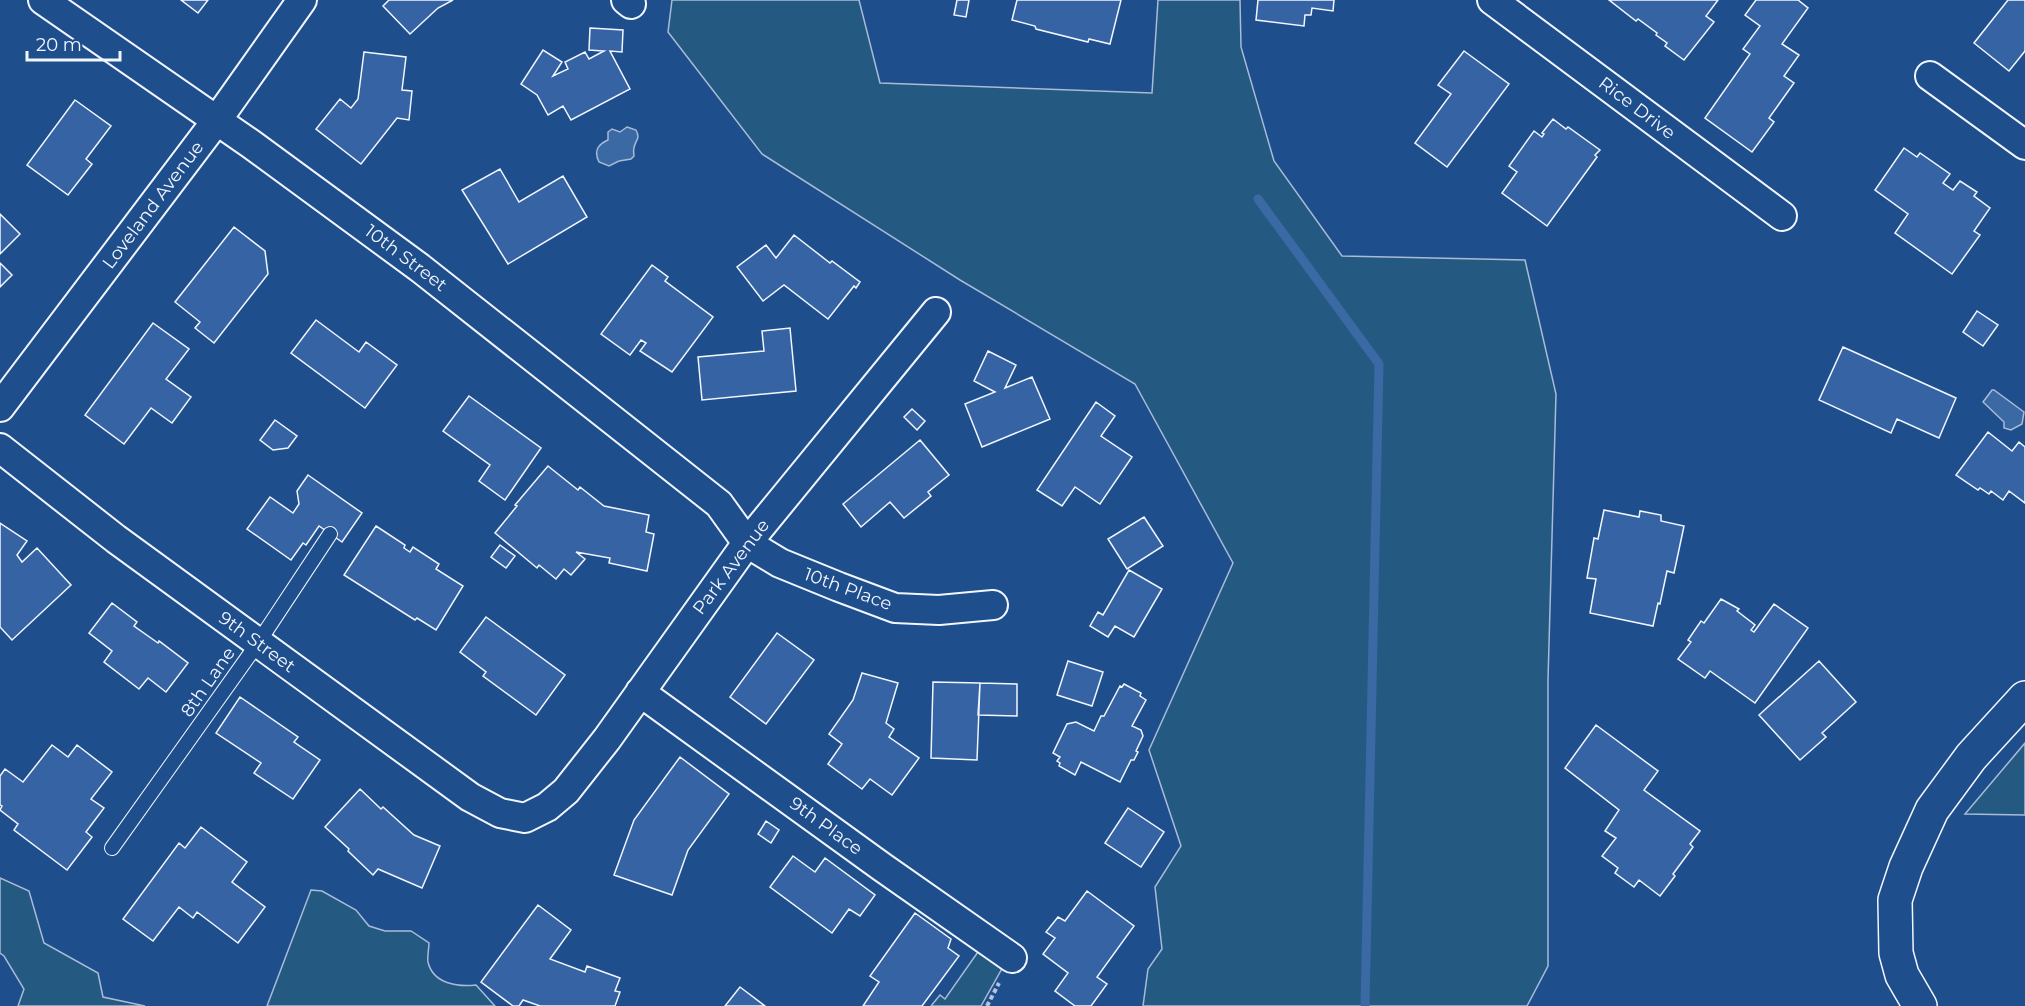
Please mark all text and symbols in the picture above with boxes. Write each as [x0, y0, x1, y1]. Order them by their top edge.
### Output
scale bar [27, 24, 120, 62]
text: 20 m [36, 34, 82, 56]
street label: Rice Drive [1594, 72, 1680, 144]
street label: Loveland Avenue [98, 137, 208, 273]
street label: 10th Street [361, 220, 451, 296]
street label: Park Avenue [688, 515, 774, 619]
street label: 10th Place [801, 563, 895, 615]
street label: 9th Street [214, 607, 300, 677]
street label: 8th Lane [176, 643, 240, 721]
street label: 9th Place [785, 792, 867, 860]

